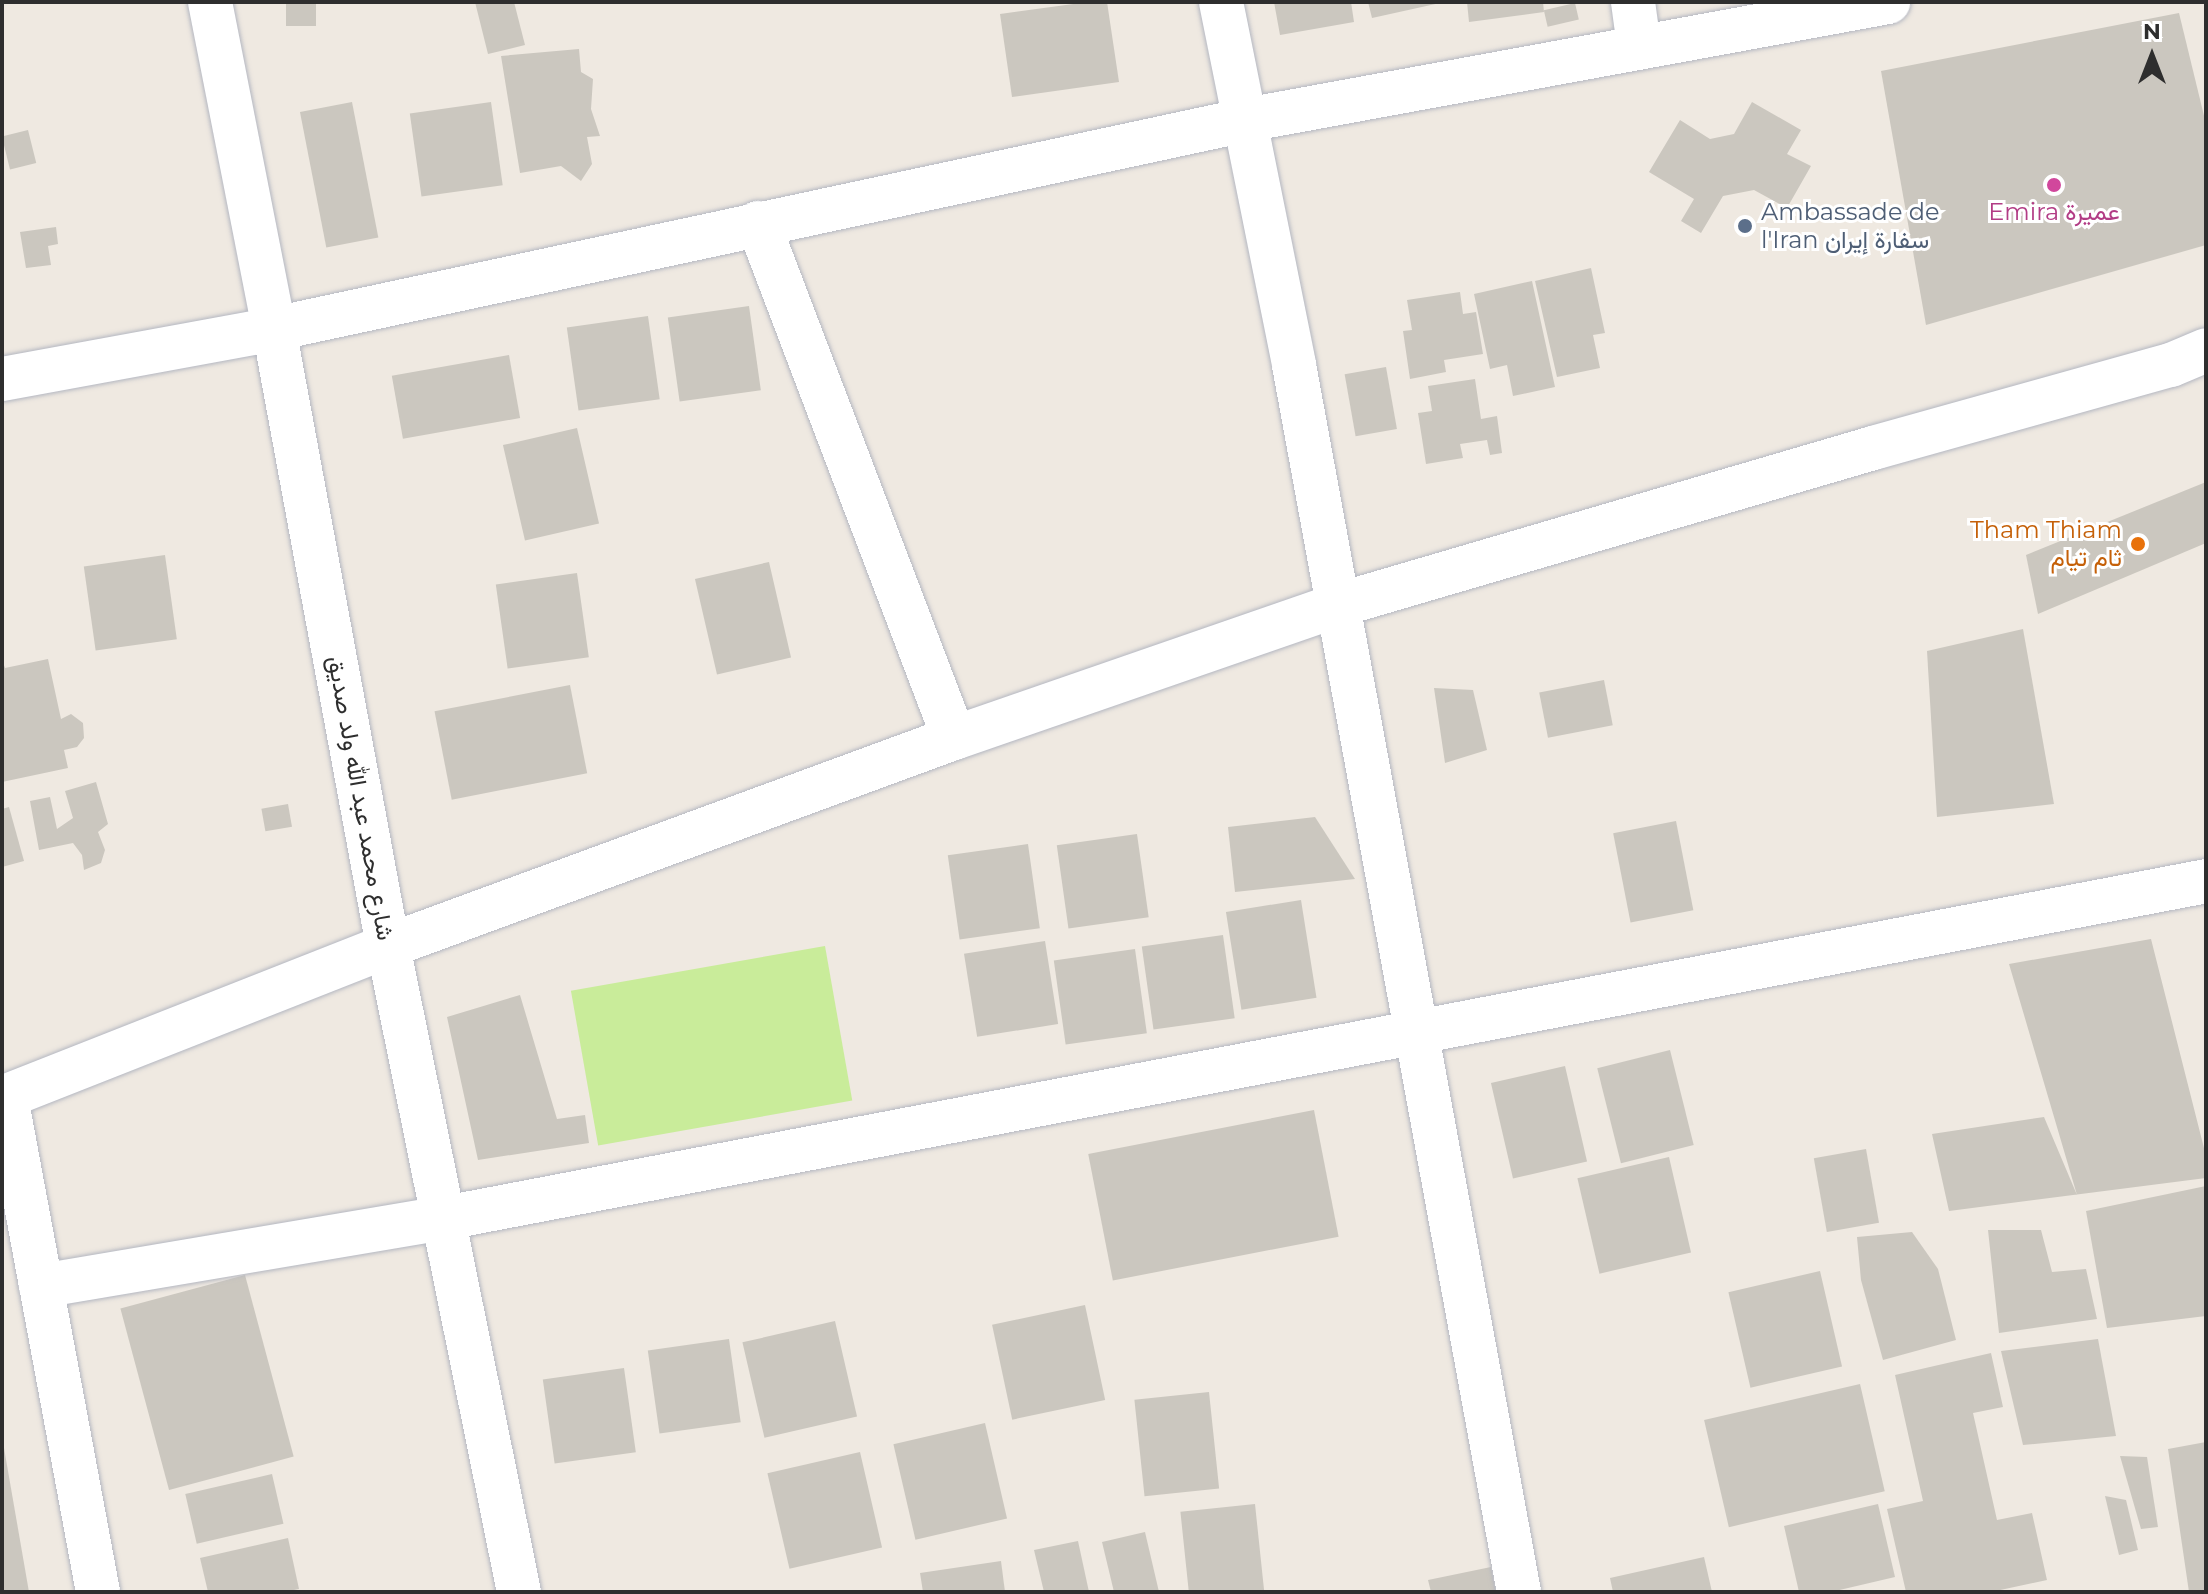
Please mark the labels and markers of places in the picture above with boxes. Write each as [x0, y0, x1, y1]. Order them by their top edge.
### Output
marker: Emira عميرة [2045, 176, 2063, 194]
place label: Ambassade de l'Iran سفارة إيران [1761, 198, 1939, 254]
place label: Emira عميرة [1988, 198, 2120, 226]
marker: Ambassade de l'Iran سفارة إيران [1736, 217, 1754, 235]
place label: Tham Thiam ثام تيام [1970, 516, 2122, 572]
marker: Tham Thiam ثام تيام [2129, 535, 2147, 553]

